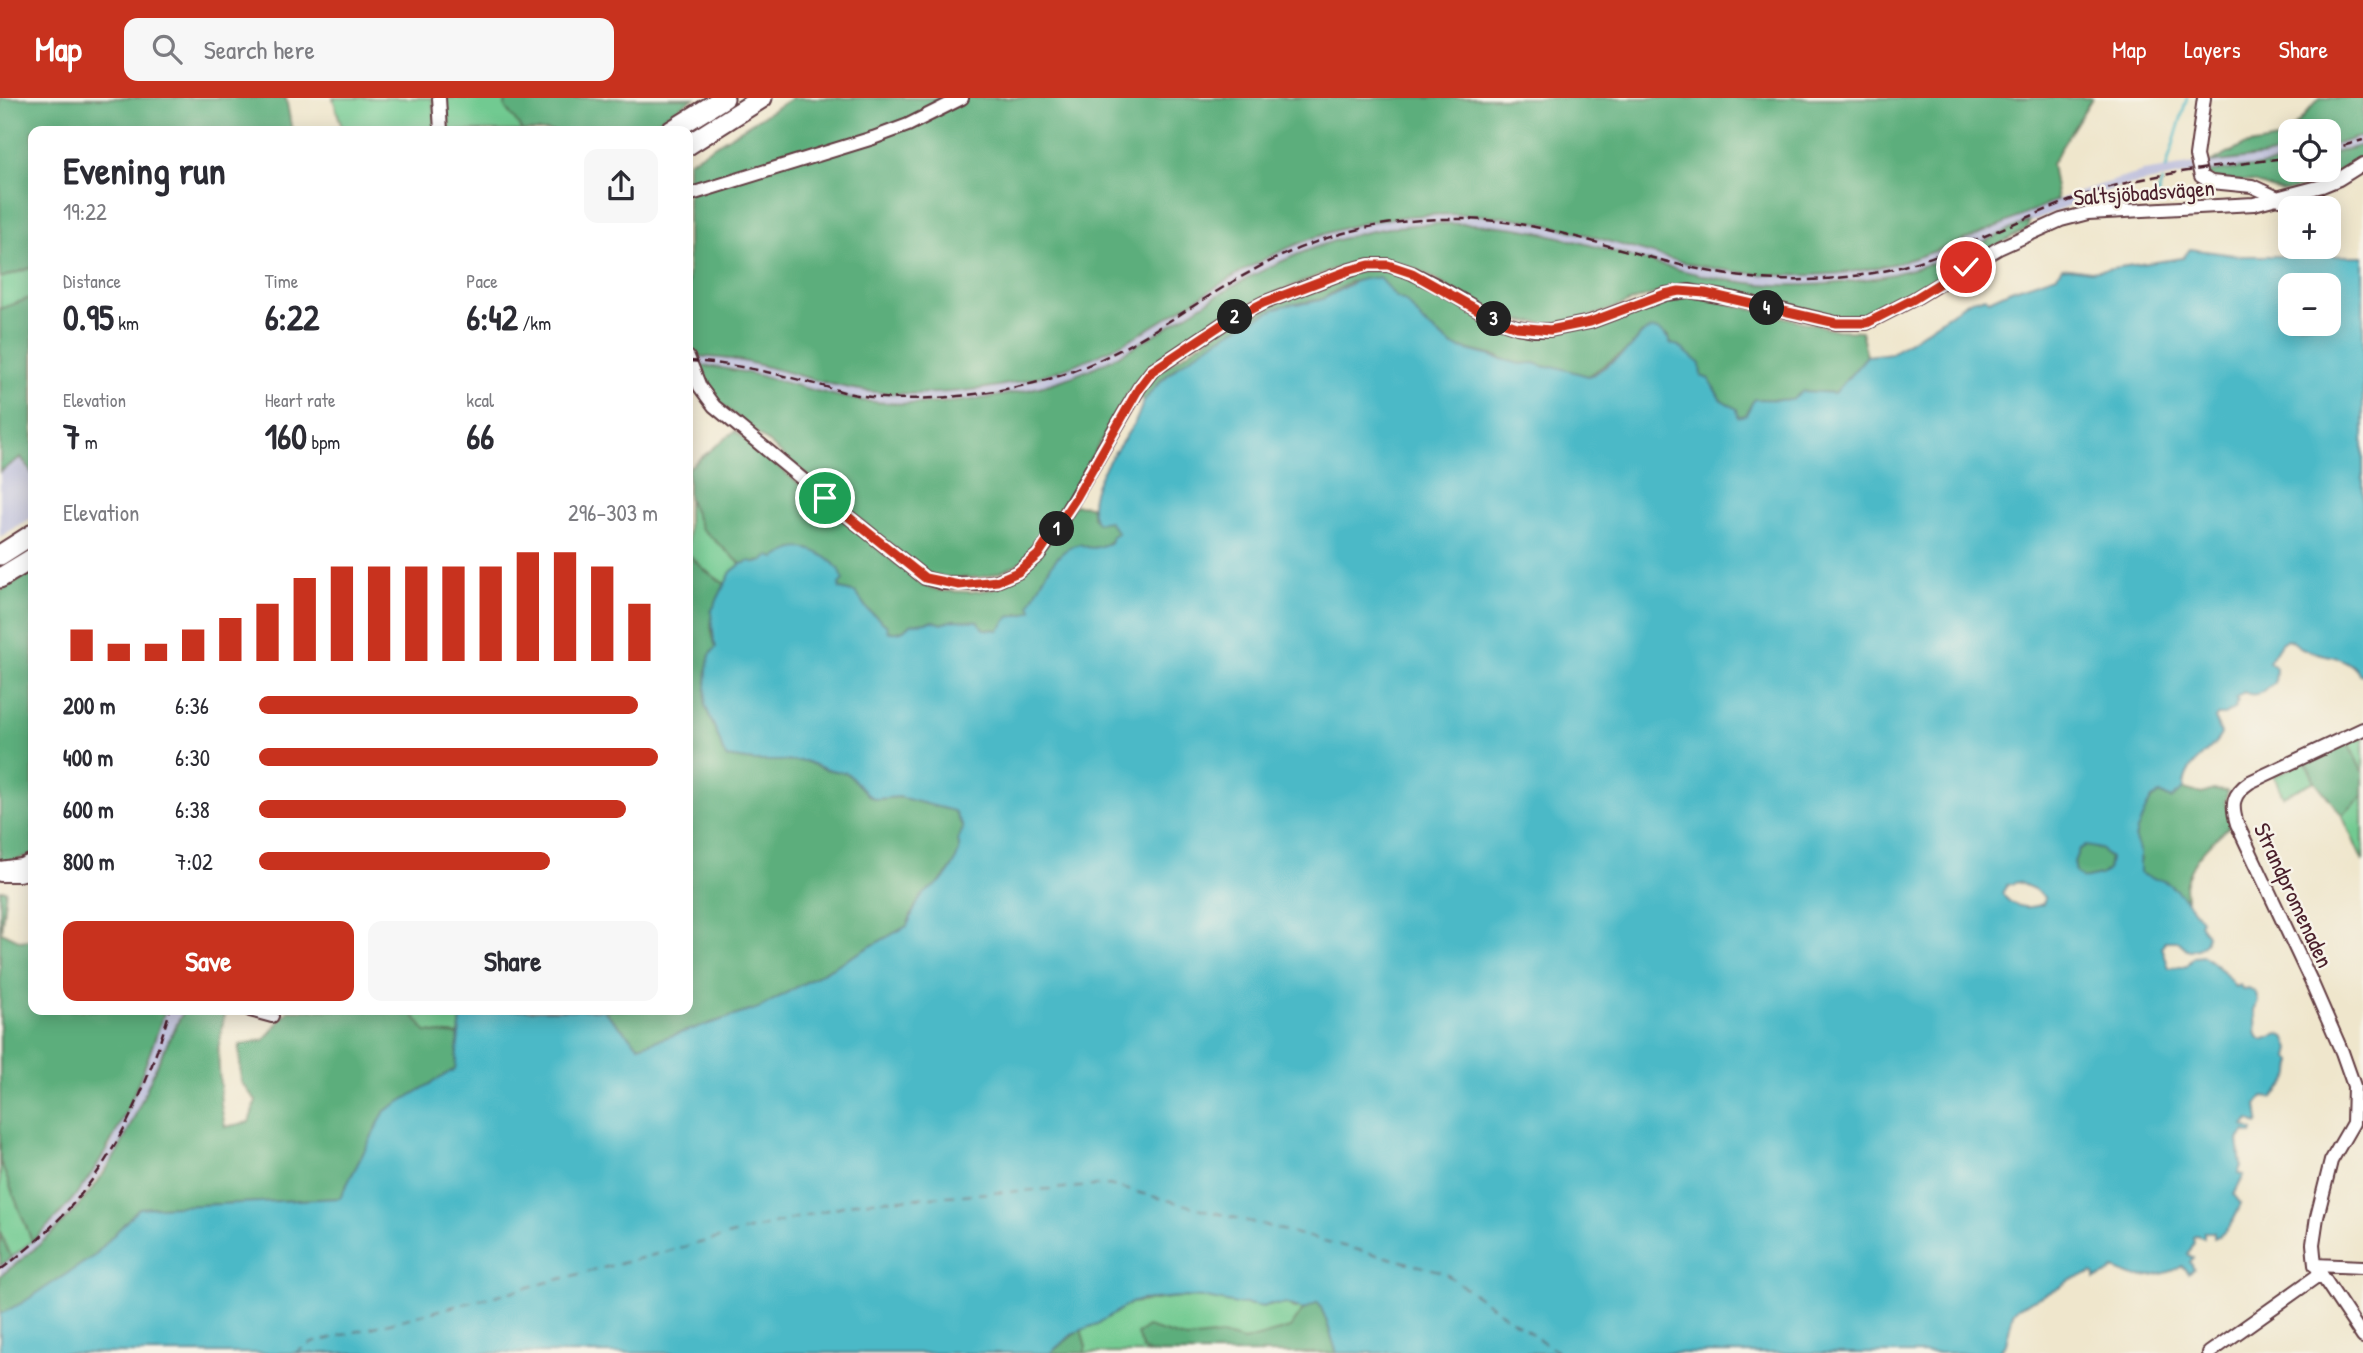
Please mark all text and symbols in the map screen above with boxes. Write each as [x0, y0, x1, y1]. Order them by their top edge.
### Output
search box [124, 18, 614, 81]
text: Map [35, 27, 82, 71]
icon: search [148, 30, 186, 68]
text: Search here [204, 32, 315, 67]
text: Map [2112, 33, 2146, 65]
text: Layers [2184, 33, 2241, 65]
text: Share [2279, 33, 2328, 65]
map controls [2278, 119, 2341, 336]
button: locate [2278, 119, 2341, 182]
text: Evening run [63, 144, 226, 196]
button: share [584, 149, 658, 223]
street label: Saltsjöbadsvägen [2072, 172, 2216, 212]
text: 19:22 [63, 196, 107, 227]
button: + [2278, 196, 2341, 259]
pin [1936, 237, 1996, 297]
icon: check [1947, 248, 1985, 286]
text: Distance [63, 268, 121, 294]
text: Time [265, 268, 298, 294]
text: Pace [466, 268, 498, 294]
button: − [2278, 273, 2341, 336]
pin: 4 [1750, 290, 1784, 326]
text: 0.95 [63, 294, 114, 341]
text: 6:22 [265, 294, 320, 341]
text: 6:42 [466, 294, 518, 341]
text: 4 [1763, 294, 1770, 320]
pin: 2 [1218, 300, 1252, 334]
pin: 3 [1476, 302, 1512, 336]
text: 2 [1230, 303, 1239, 329]
text: 3 [1489, 305, 1498, 331]
text: km [114, 310, 139, 336]
text: /km [518, 310, 551, 336]
text: Elevation [63, 387, 126, 413]
text: Heart rate [265, 387, 336, 413]
text: kcal [466, 387, 494, 413]
text: 7 [63, 413, 80, 460]
text: 160 [265, 413, 307, 460]
text: 66 [466, 413, 494, 460]
text: m [80, 429, 98, 455]
text: bpm [307, 429, 340, 455]
pin [795, 468, 855, 528]
icon: arrive [806, 479, 844, 517]
text: Elevation [63, 497, 139, 528]
text: 296–303 m [568, 497, 658, 528]
pin: 1 [1040, 512, 1074, 546]
text: 1 [1053, 515, 1060, 541]
text: 200 m [63, 690, 115, 721]
text: 6:36 [175, 690, 209, 721]
text: 400 m [63, 742, 113, 773]
text: 6:30 [175, 742, 210, 773]
text: 600 m [63, 794, 114, 825]
text: 6:38 [175, 794, 210, 825]
street label: Strandpromenaden [2247, 818, 2341, 972]
text: 800 m [63, 846, 115, 877]
text: 7:02 [175, 846, 213, 877]
button: Save [63, 921, 354, 1001]
button: Share [368, 921, 658, 1001]

